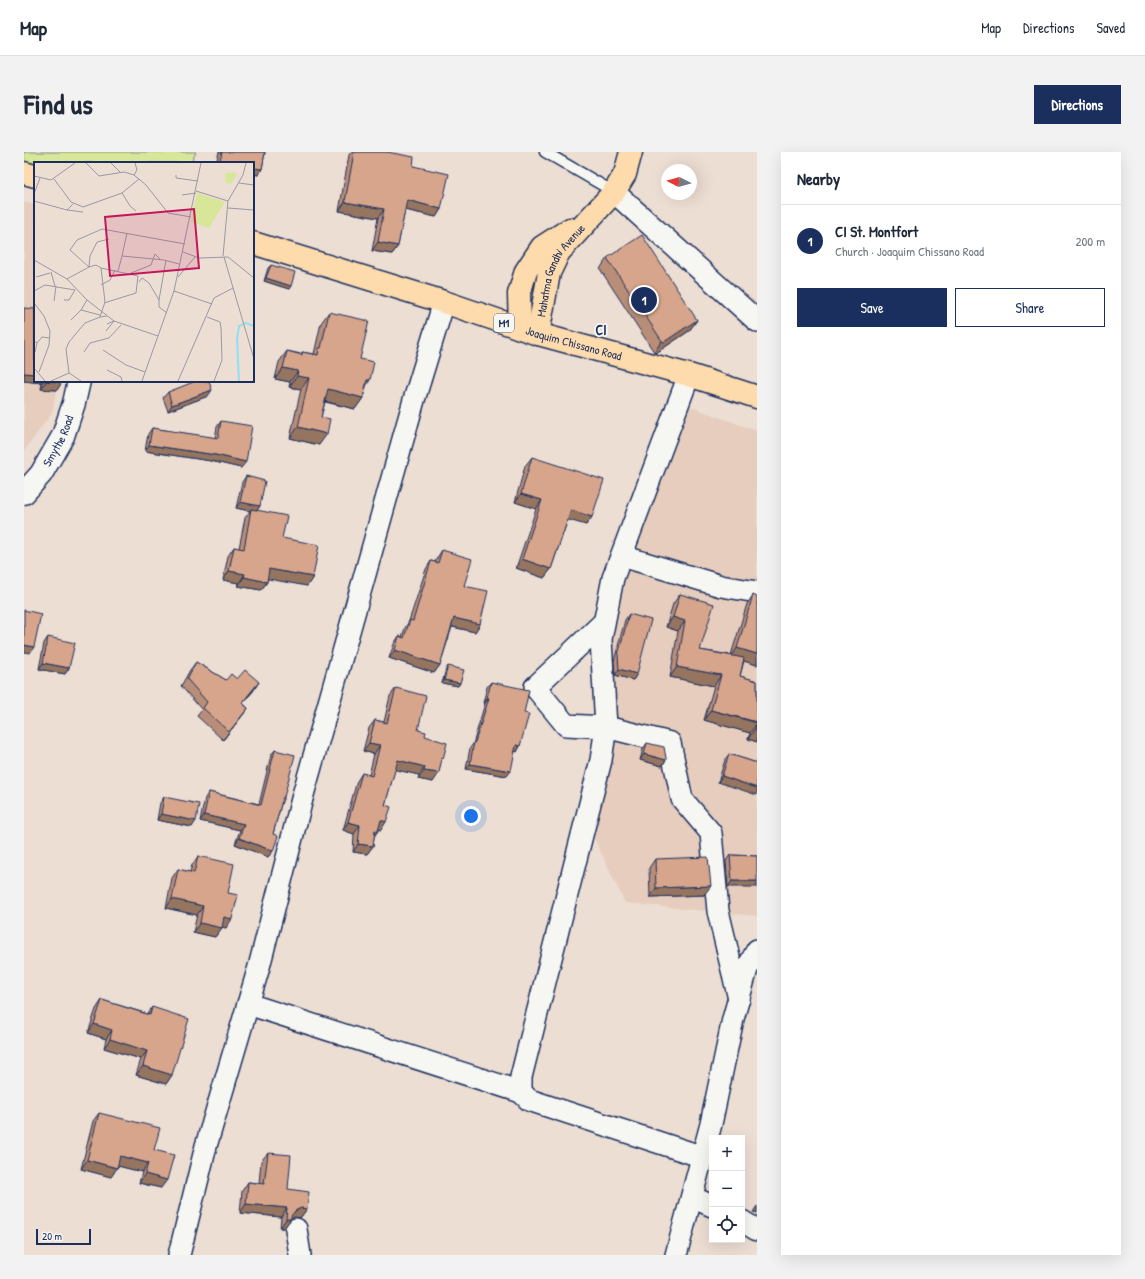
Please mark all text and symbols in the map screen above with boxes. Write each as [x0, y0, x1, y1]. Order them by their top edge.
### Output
text: Map [20, 15, 47, 41]
text: Map [981, 18, 1001, 37]
text: Directions [1023, 18, 1074, 37]
text: Saved [1096, 18, 1125, 37]
text: Find us [24, 85, 93, 123]
button: Directions [1034, 85, 1121, 124]
inset map [34, 162, 254, 382]
north arrow [661, 164, 697, 200]
text: Nearby [797, 167, 840, 190]
street label: Mahatma Gandhi Avenue [532, 220, 589, 318]
text: CI St. Montfort [835, 221, 918, 242]
text: 1 [808, 232, 812, 250]
text: 200 m [1075, 232, 1105, 250]
text: Church · Joaquim Chissano Road [835, 242, 984, 260]
pin: 1 [631, 285, 657, 315]
button: Save [797, 288, 947, 327]
button: Share [955, 288, 1105, 327]
road number: M1 [494, 314, 514, 332]
district label: CI [596, 320, 606, 339]
street label: Joaquim Chissano Road [523, 321, 624, 364]
street label: Smythe Road [38, 413, 77, 469]
your location [461, 806, 481, 826]
map controls [709, 1135, 745, 1243]
button: + [709, 1135, 745, 1171]
button: − [709, 1171, 745, 1207]
button: locate [709, 1207, 745, 1243]
scale bar [36, 1227, 91, 1246]
text: 20 m [42, 1229, 62, 1243]

